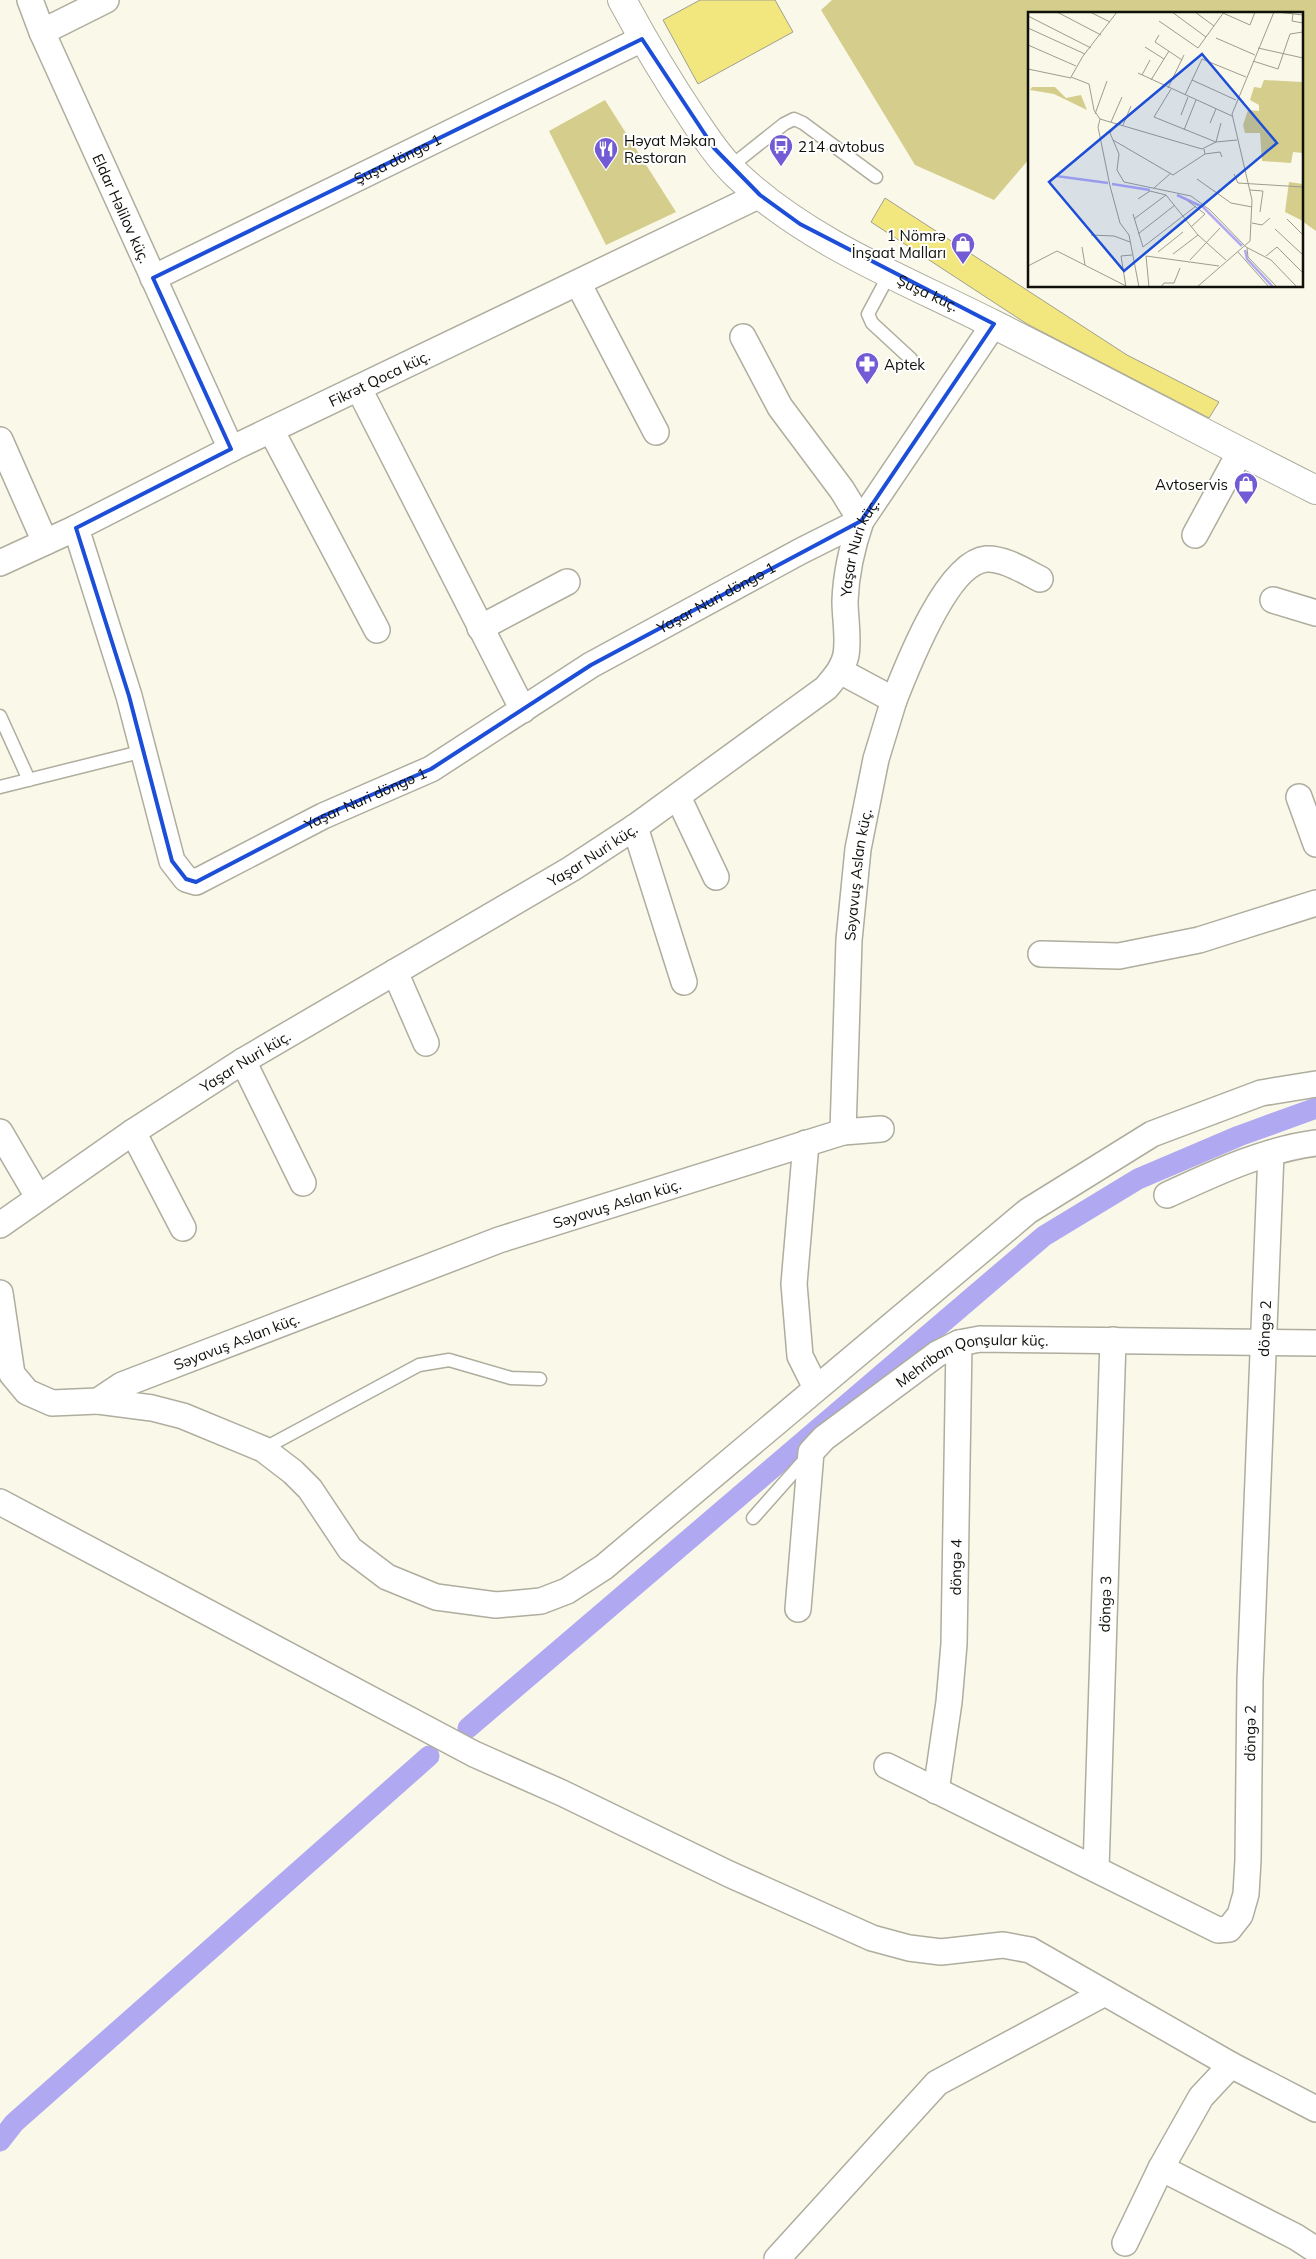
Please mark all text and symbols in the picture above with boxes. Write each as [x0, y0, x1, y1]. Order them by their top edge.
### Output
inset map [1028, 12, 1304, 288]
street label: Şuşa döngə 1 [351, 129, 444, 188]
place label: Həyat Məkan Restoran [624, 131, 716, 167]
bus stop icon: 214 avtobus [768, 133, 794, 167]
restaurant icon: Həyat Məkan Restoran [593, 136, 619, 170]
place label: 214 avtobus [798, 137, 885, 156]
street label: Eldar Həlilov küç. [89, 151, 155, 266]
place label: 1 Nömrə İnşaat Malları [852, 226, 946, 262]
shop icon: 1 Nömrə İnşaat Malları [950, 231, 976, 265]
street label: Şuşa küç. [894, 270, 962, 315]
street label: Fikrət Qoca küç. [325, 345, 433, 410]
pharmacy icon: Aptek [854, 351, 880, 385]
place label: Aptek [884, 355, 925, 374]
shop icon: Avtoservis [1233, 471, 1259, 505]
place label: Avtoservis [1155, 475, 1228, 494]
street label: Yaşar Nuri küç. [836, 495, 883, 598]
street label: Yaşar Nuri döngə 1 [653, 557, 779, 637]
street label: Yaşar Nuri döngə 1 [300, 763, 430, 834]
street label: Səyavuş Aslan küç. [839, 807, 875, 942]
street label: Yaşar Nuri küç. [543, 819, 641, 891]
street label: Yaşar Nuri küç. [195, 1026, 294, 1096]
street label: Səyavuş Aslan küç. [550, 1174, 683, 1232]
street label: döngə 2 [1253, 1300, 1275, 1357]
street label: Səyavuş Aslan küç. [171, 1308, 302, 1374]
street label: Mehriban Qonşular küç. [892, 1329, 1049, 1391]
street label: döngə 4 [945, 1539, 965, 1596]
street label: döngə 3 [1094, 1576, 1115, 1633]
street label: döngə 2 [1240, 1705, 1259, 1762]

